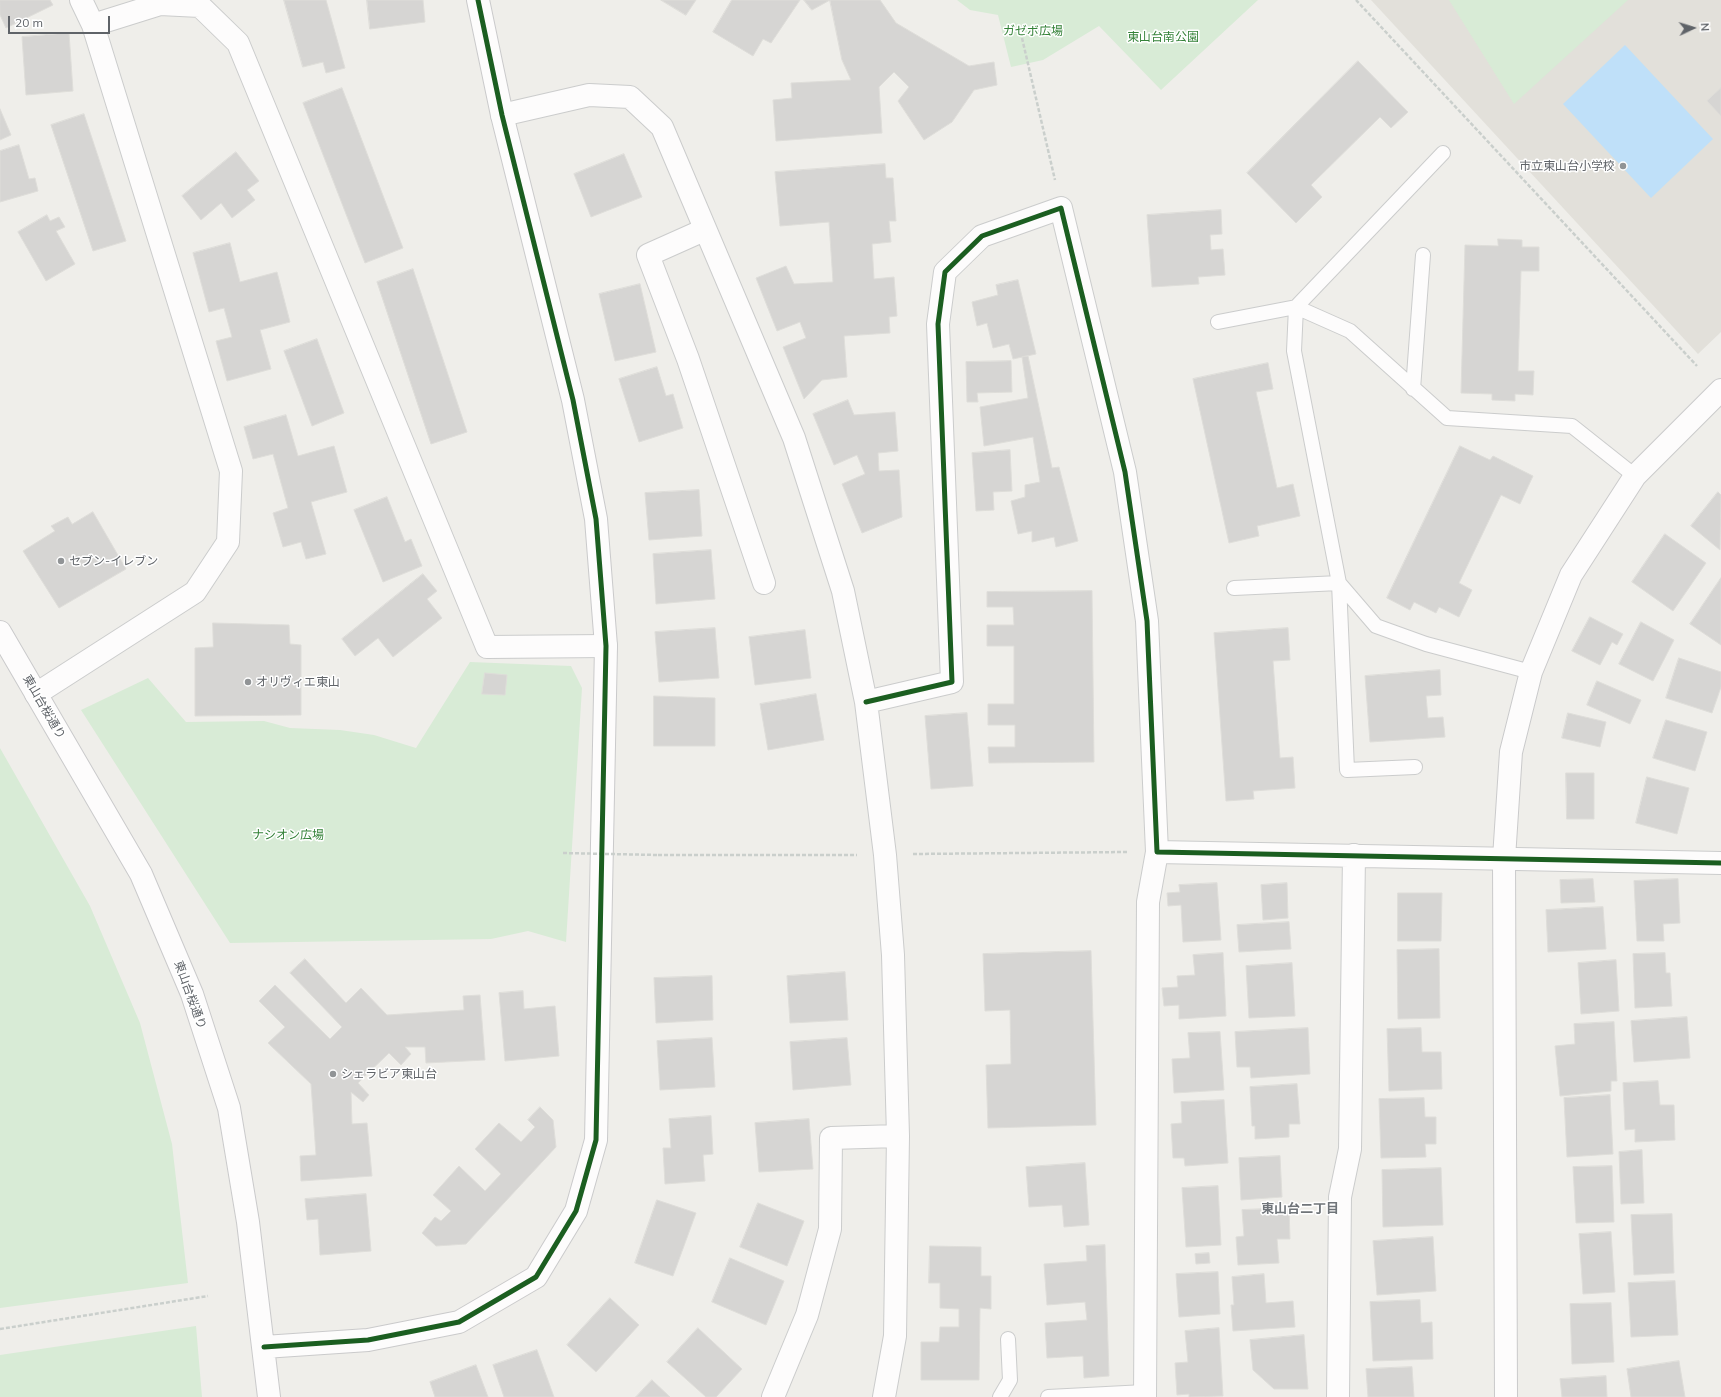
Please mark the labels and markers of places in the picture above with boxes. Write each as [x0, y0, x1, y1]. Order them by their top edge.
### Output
place label: 市立東山台小学校 [1519, 159, 1615, 173]
marker: 市立東山台小学校 [1618, 161, 1628, 171]
place label: セブン-イレブン [69, 554, 158, 568]
marker: セブン-イレブン [56, 556, 66, 566]
place label: オリヴィエ東山 [256, 675, 340, 689]
marker: オリヴィエ東山 [243, 677, 253, 687]
place label: シェラビア東山台 [341, 1067, 437, 1081]
marker: シェラビア東山台 [328, 1069, 338, 1079]

